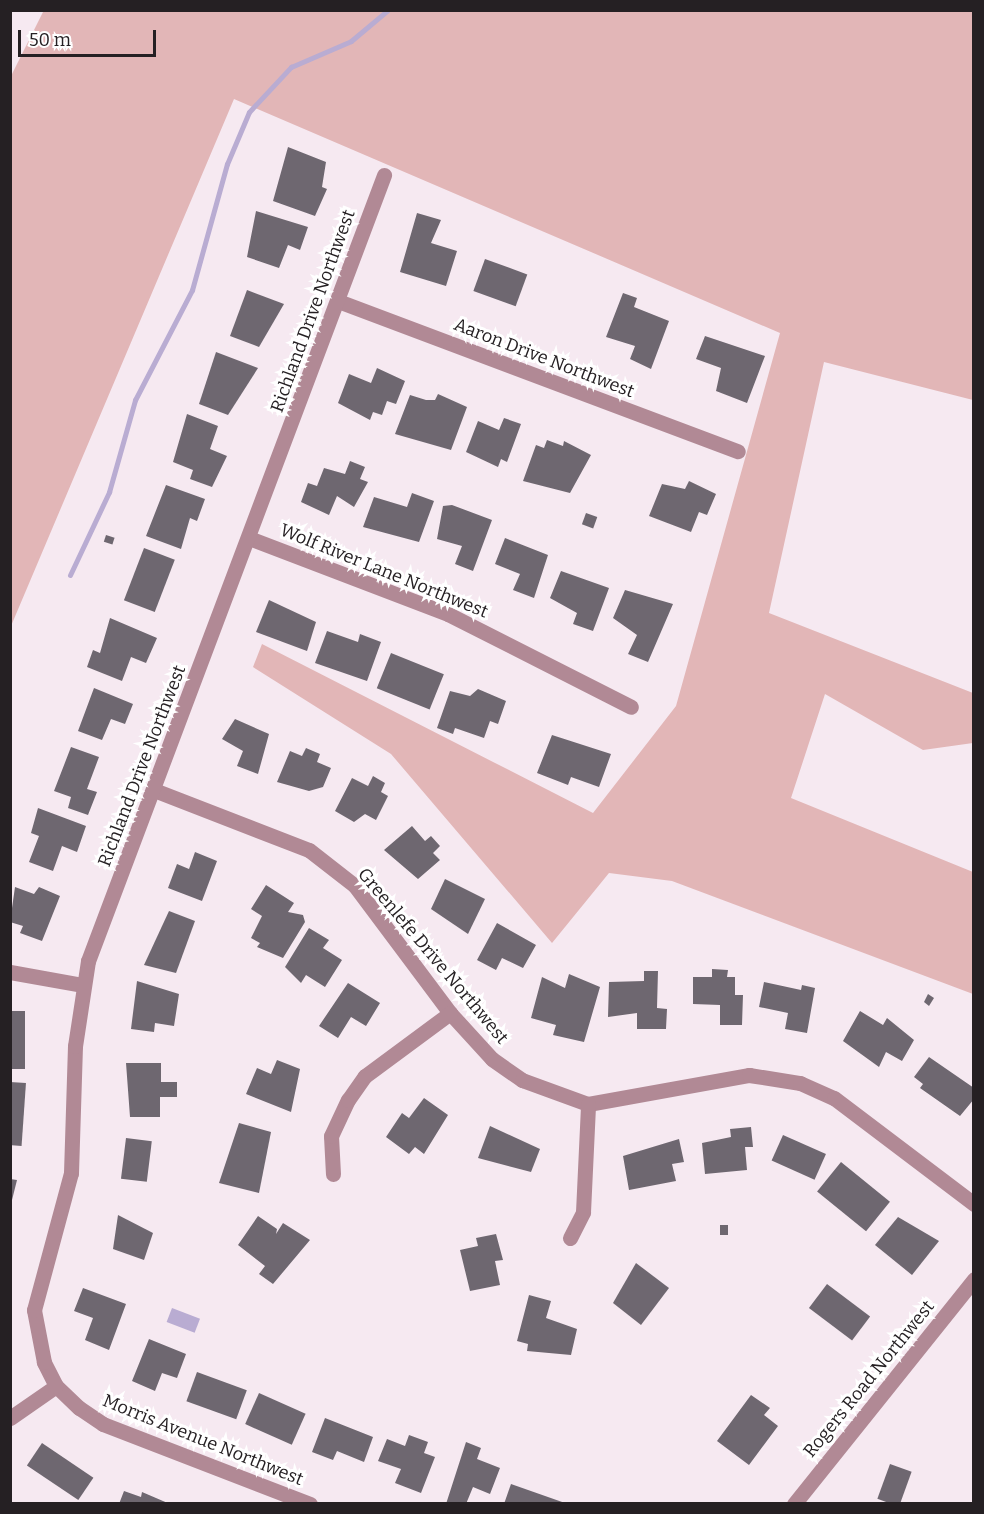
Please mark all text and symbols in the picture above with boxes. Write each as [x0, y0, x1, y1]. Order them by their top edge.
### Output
scale bar [21, 18, 159, 56]
text: 50 m [29, 29, 71, 51]
street label: Richland Drive Northwest [266, 207, 360, 415]
street label: Aaron Drive Northwest [451, 314, 637, 402]
street label: Wolf River Lane Northwest [277, 519, 491, 623]
street label: Richland Drive Northwest [94, 662, 190, 870]
street label: Greenlefe Drive Northwest [353, 864, 513, 1048]
street label: Rogers Road Northwest [799, 1296, 939, 1462]
street label: Morris Avenue Northwest [100, 1390, 306, 1490]

